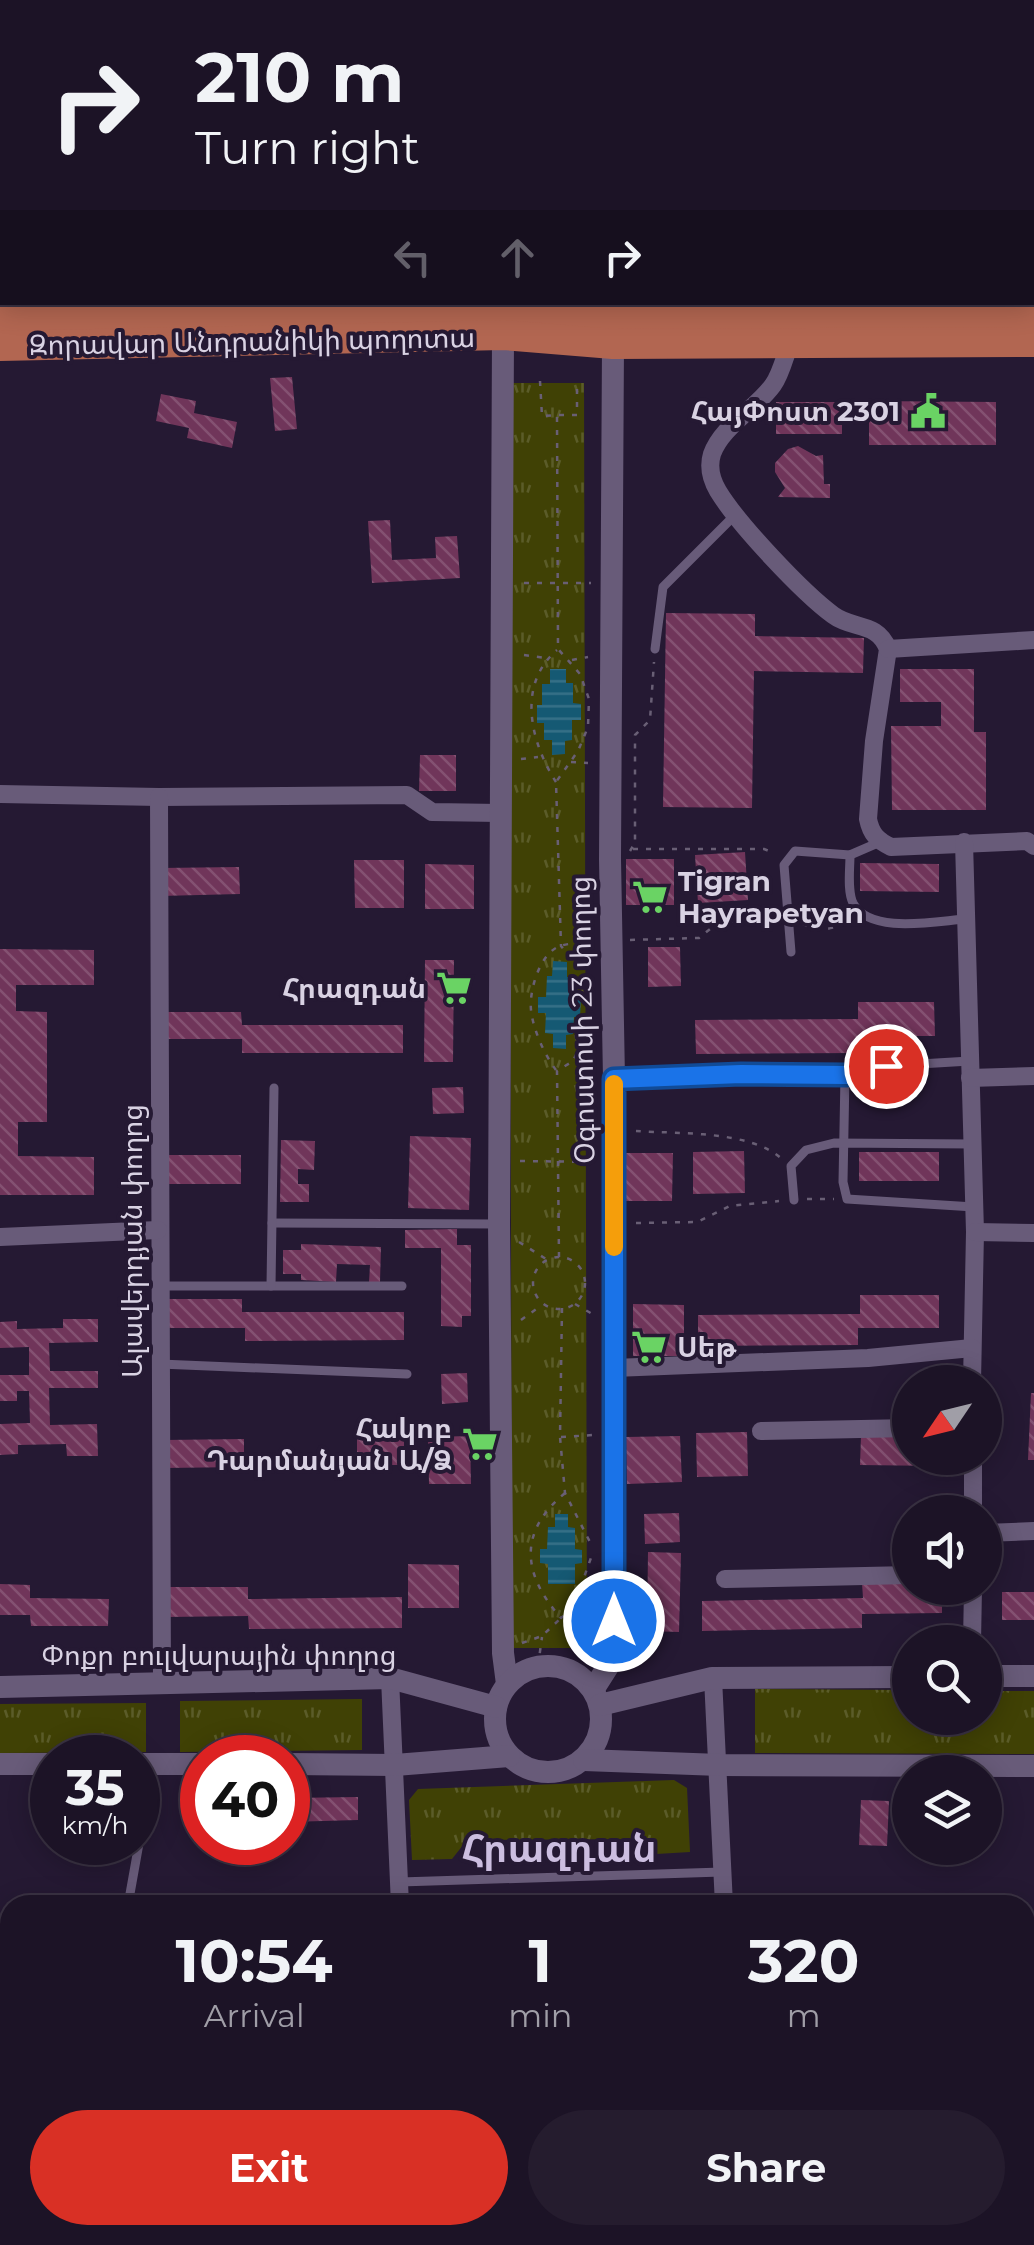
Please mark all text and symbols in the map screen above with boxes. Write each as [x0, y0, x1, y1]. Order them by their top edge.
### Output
text: 210 m [195, 34, 405, 120]
icon: right [30, 40, 160, 170]
text: Turn right [195, 120, 420, 175]
icon: left [385, 230, 440, 285]
icon: ahead [490, 230, 545, 285]
icon: right [595, 230, 650, 285]
street label: Զորավար Անդրանիկի պողոտա [29, 320, 475, 362]
public building icon: ՀայՓոստ 2301 [909, 392, 947, 430]
place label: ՀայՓոստ 2301 [691, 394, 900, 428]
place label: Tigran Hayrapetyan [678, 864, 864, 930]
street label: Օգոստոսի 23 փողոց [562, 876, 602, 1164]
supermarket icon: Tigran Hayrapetyan [631, 878, 669, 916]
supermarket icon: Հրազդան [435, 969, 473, 1007]
place label: Հրազդան [282, 971, 426, 1005]
pin [844, 1024, 929, 1109]
icon: arrive [859, 1039, 914, 1094]
street label: Ալավերդյան փողոց [115, 1104, 149, 1378]
supermarket icon: Սեթ [630, 1328, 668, 1366]
place label: Սեթ [677, 1330, 738, 1364]
north arrow [892, 1365, 1002, 1475]
map controls [892, 1365, 1002, 1865]
place label: Հակոբ Դարմանյան Ա/Ձ [206, 1411, 452, 1477]
supermarket icon: Հակոբ Դարմանյան Ա/Ձ [461, 1425, 499, 1463]
button: sound [892, 1495, 1002, 1605]
position arrow [562, 1569, 666, 1673]
button: search [892, 1625, 1002, 1735]
street label: Փոքր բուլվարային փողոց [42, 1638, 396, 1672]
speed limit sign: 40 [180, 1735, 310, 1865]
button: layers [892, 1755, 1002, 1865]
text: 35 [66, 1757, 124, 1818]
text: km/h [62, 1810, 128, 1840]
district label: Հրազդան [461, 1825, 657, 1872]
text: 10:54 [176, 1924, 333, 1997]
text: 1 [529, 1924, 552, 1997]
text: 320 [748, 1924, 859, 1997]
text: Arrival [204, 1996, 305, 2035]
text: min [508, 1996, 572, 2035]
text: m [787, 1996, 821, 2035]
button: Exit [30, 2110, 508, 2225]
button: Share [528, 2110, 1005, 2225]

